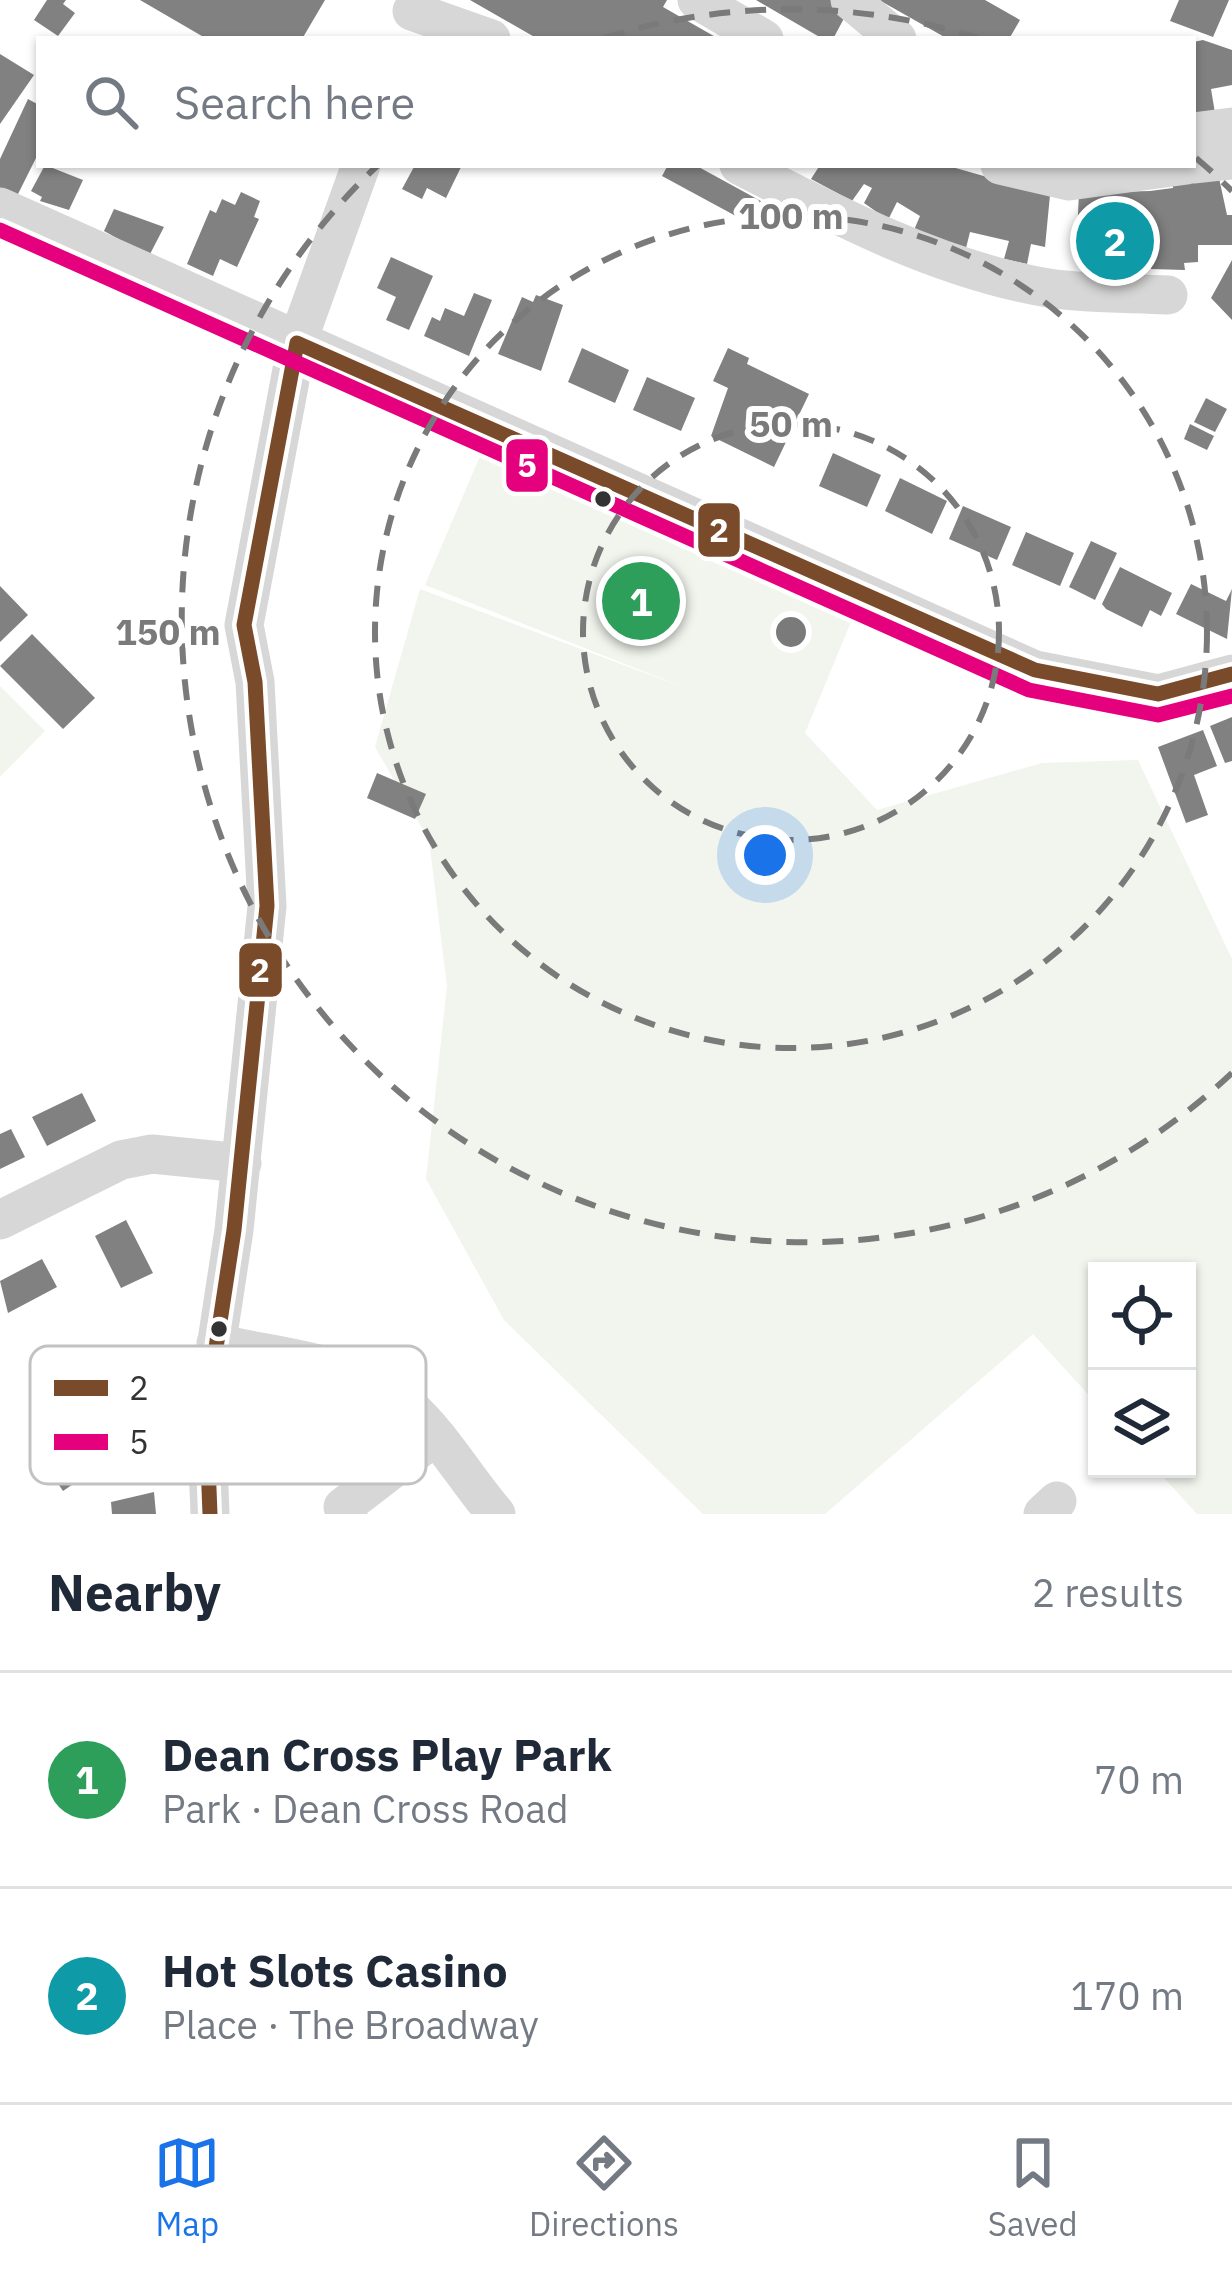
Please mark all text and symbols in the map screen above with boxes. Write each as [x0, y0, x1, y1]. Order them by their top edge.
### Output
search box [36, 36, 1196, 168]
icon: search [78, 69, 144, 135]
text: Search here [174, 73, 415, 131]
text: 100 m [738, 192, 844, 239]
pin: 2 [1076, 196, 1154, 286]
text: 50 m [749, 400, 833, 447]
line badge: 5 [504, 437, 550, 494]
text: 5 [517, 443, 537, 486]
unlabelled marker [592, 488, 614, 510]
line badge: 2 [696, 501, 742, 559]
text: 2 [709, 508, 729, 551]
pin: 1 [602, 556, 680, 646]
text: 150 m [115, 608, 221, 655]
centre of rings [770, 611, 812, 653]
your location [735, 825, 795, 885]
line badge: 2 [237, 941, 284, 999]
text: 2 [250, 948, 270, 991]
map controls [1088, 1262, 1196, 1478]
button: locate [1088, 1262, 1196, 1370]
unlabelled marker [208, 1318, 230, 1340]
legend [30, 1346, 426, 1484]
text: 2 [129, 1366, 149, 1409]
button: layers [1088, 1370, 1196, 1478]
text: 5 [129, 1420, 149, 1463]
text: Nearby [48, 1559, 221, 1625]
text: 2 results [1032, 1567, 1184, 1618]
text: Dean Cross Play Park [162, 1725, 612, 1783]
text: 1 [75, 1754, 99, 1805]
text: 70 m [1094, 1754, 1184, 1805]
text: Park · Dean Cross Road [162, 1783, 569, 1834]
text: Hot Slots Casino [162, 1941, 508, 1999]
text: 2 [75, 1970, 99, 2021]
text: 170 m [1071, 1970, 1184, 2021]
text: Place · The Broadway [162, 1999, 539, 2050]
tab: Map [154, 2130, 220, 2245]
tab: Directions [529, 2130, 679, 2245]
tab: Saved [988, 2130, 1078, 2245]

